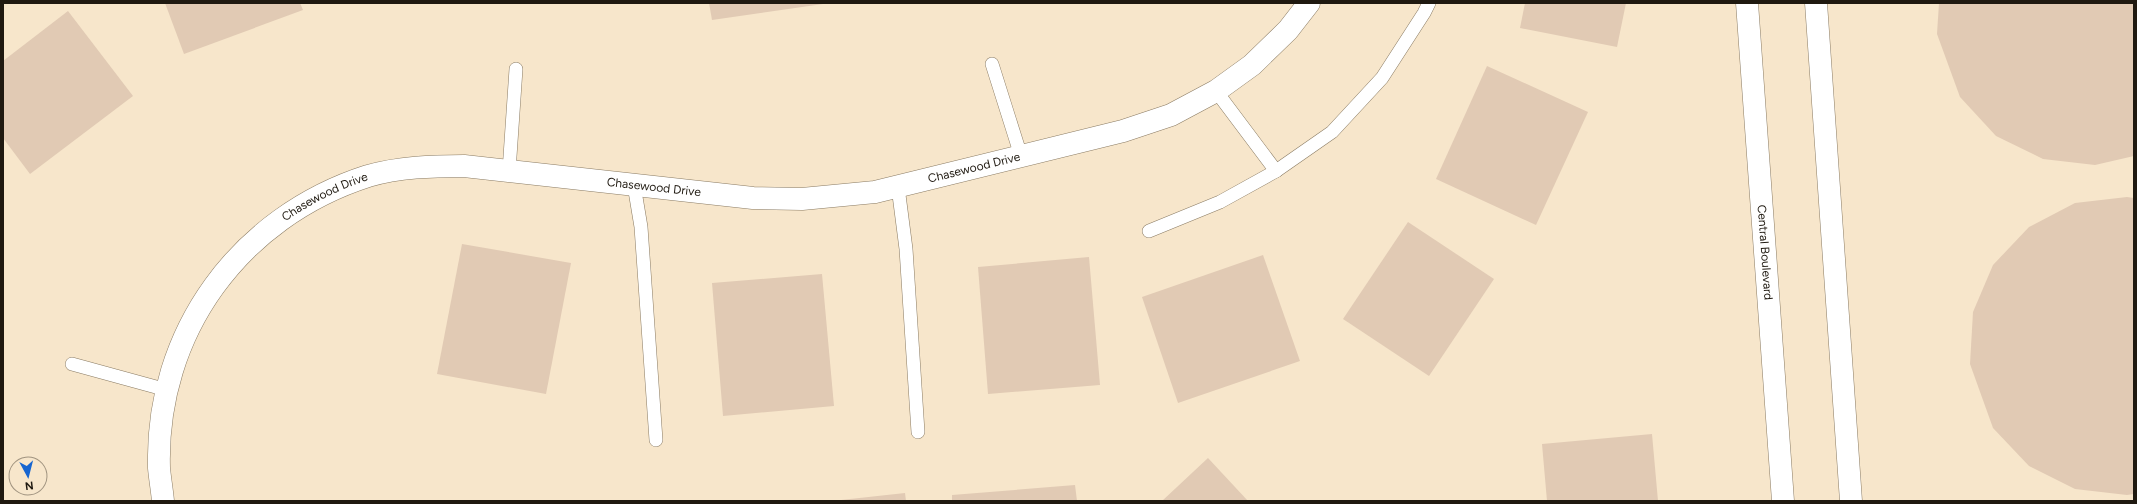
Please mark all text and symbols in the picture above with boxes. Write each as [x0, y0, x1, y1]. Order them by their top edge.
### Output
street label: Chasewood Drive [926, 149, 1022, 186]
street label: Chasewood Drive [279, 169, 370, 224]
street label: Chasewood Drive [606, 175, 702, 199]
street label: Central Boulevard [1755, 204, 1775, 301]
north arrow [8, 456, 48, 496]
text: N [24, 478, 34, 492]

